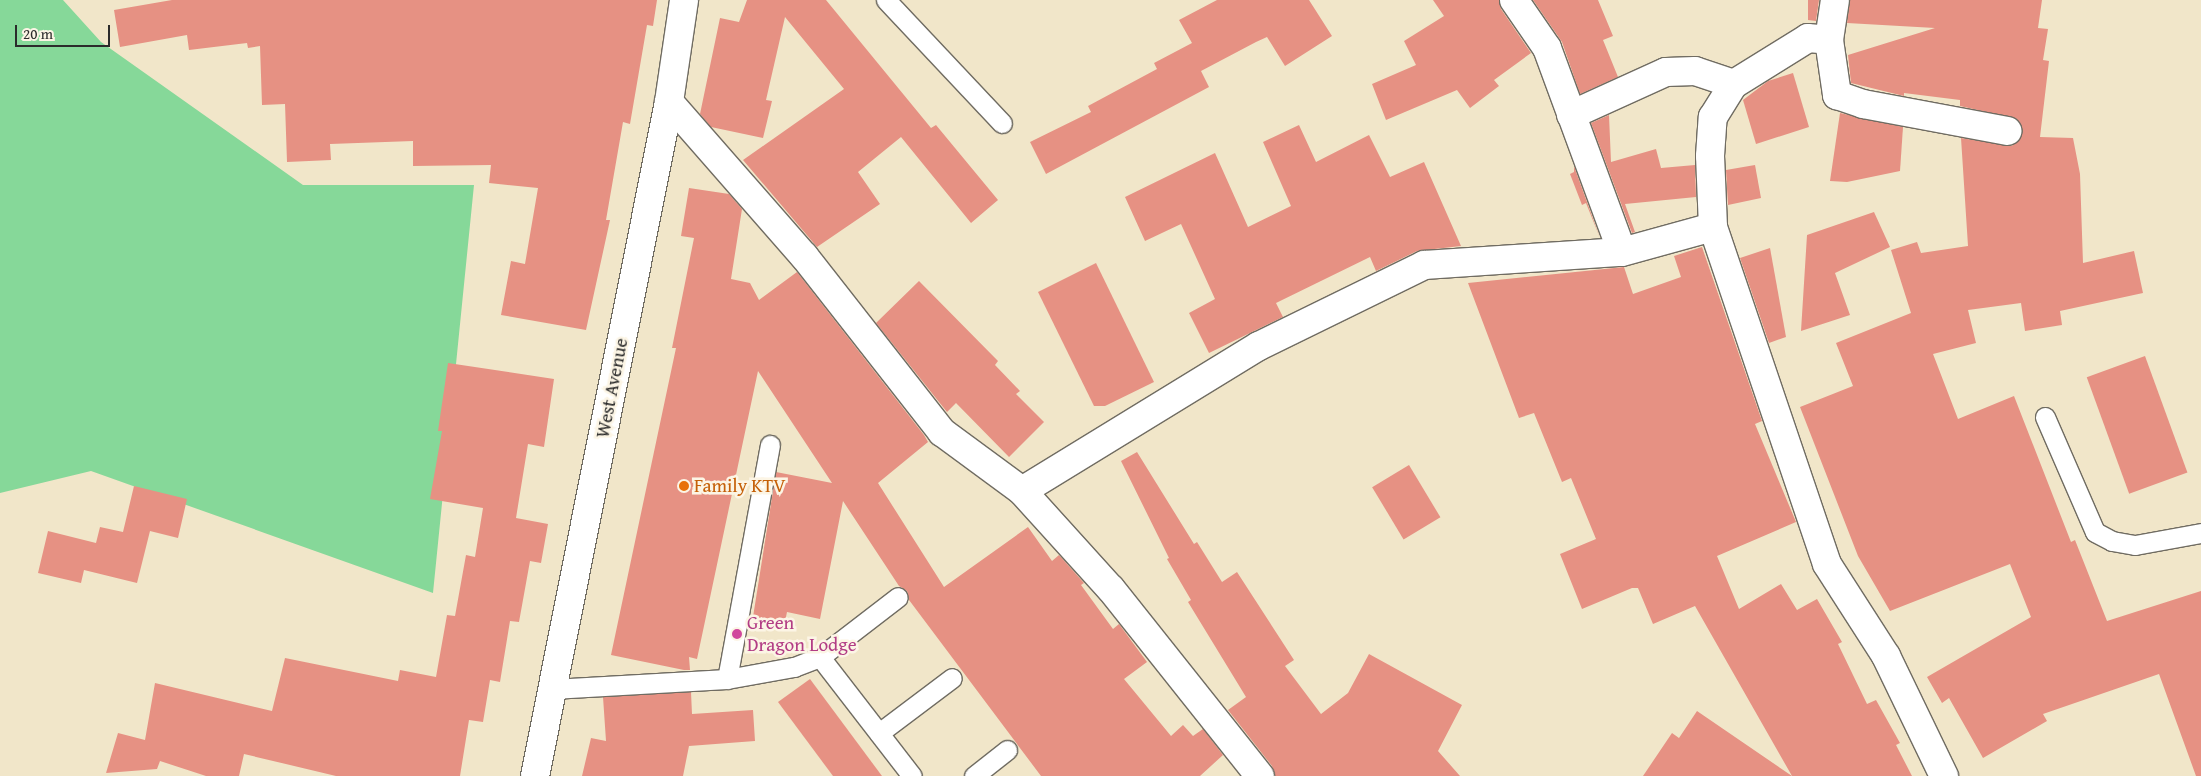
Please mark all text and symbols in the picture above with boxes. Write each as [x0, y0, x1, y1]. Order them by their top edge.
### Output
scale bar [18, 15, 112, 47]
text: 20 m [23, 23, 53, 44]
street label: West Avenue [591, 336, 633, 440]
place label: Family KTV [694, 475, 786, 497]
marker: Family KTV [678, 480, 690, 492]
place label: Green Dragon Lodge [747, 612, 857, 656]
marker: Green Dragon Lodge [731, 628, 743, 640]

